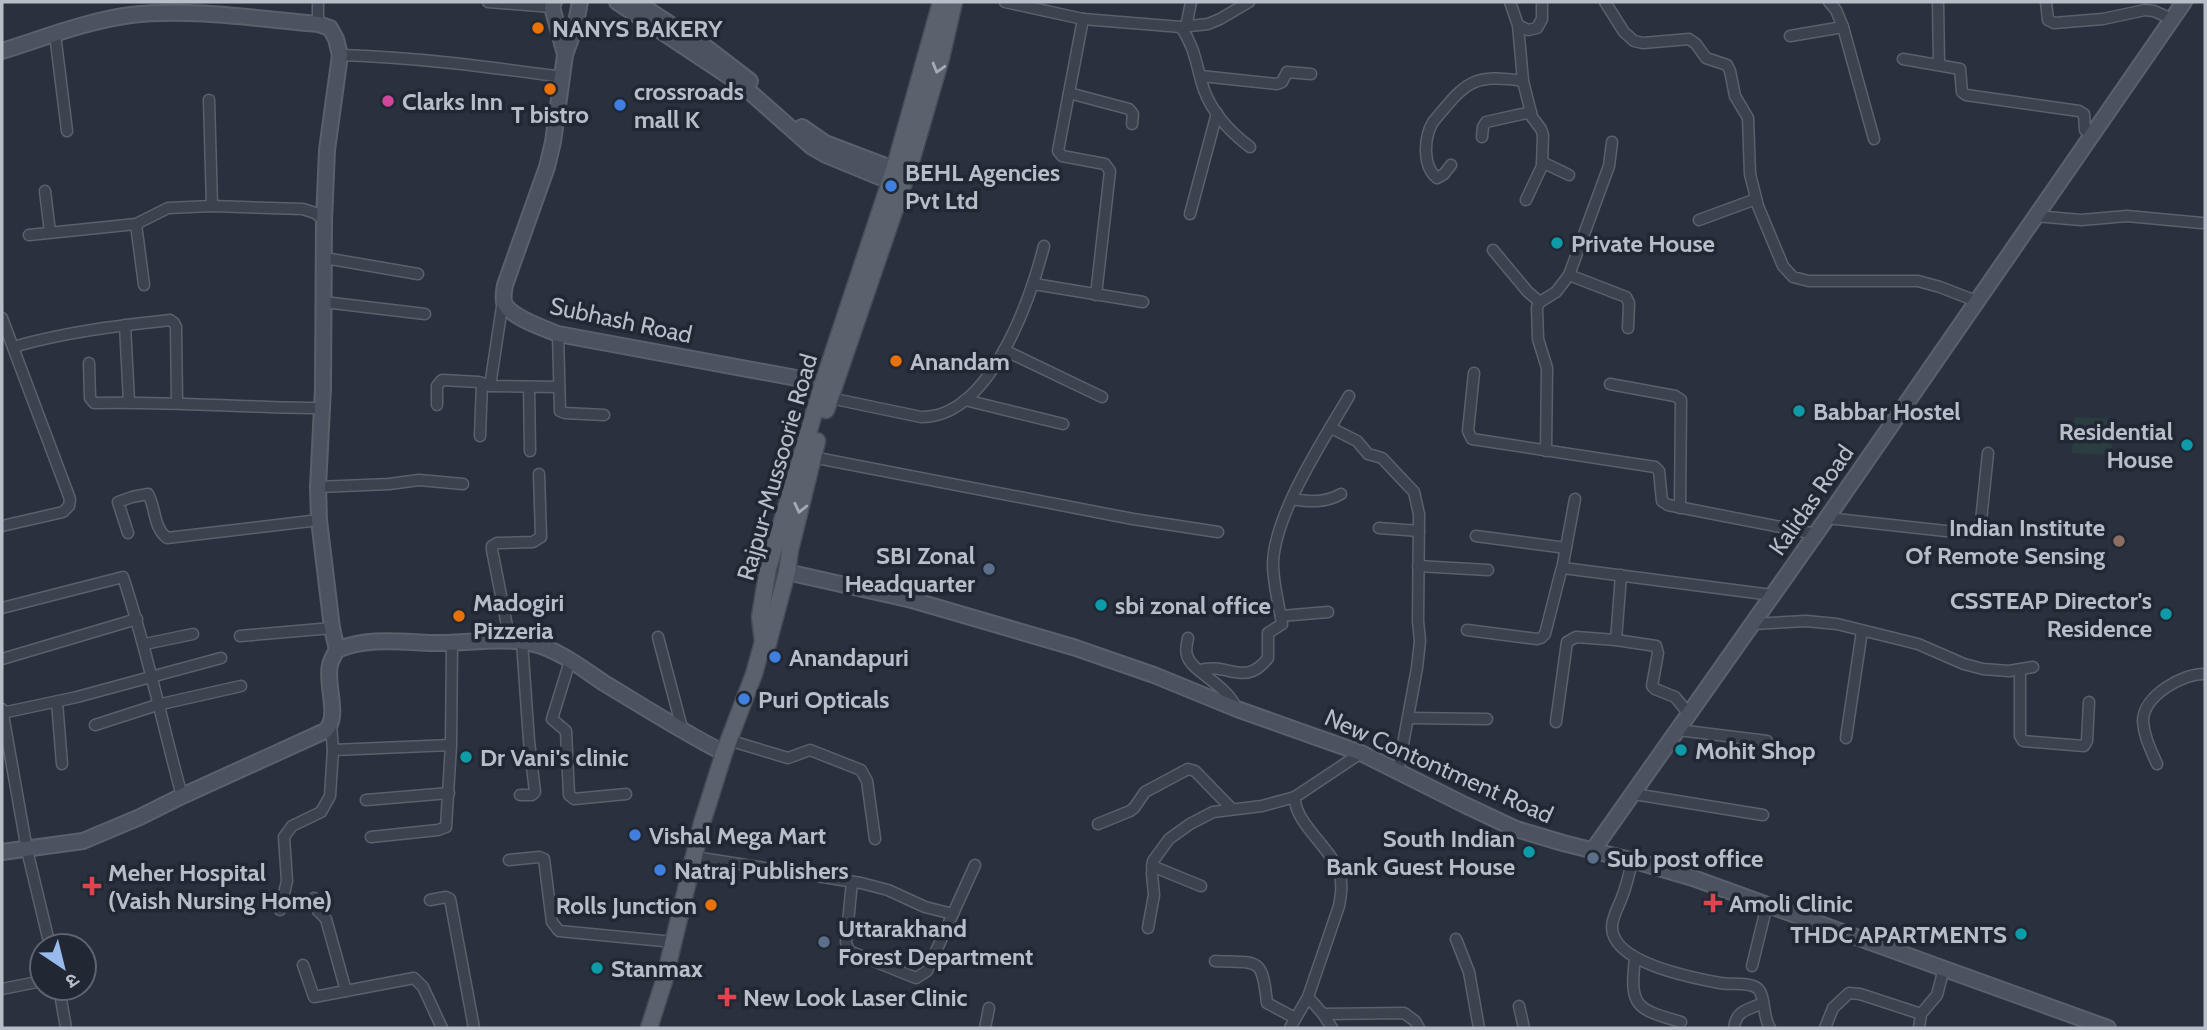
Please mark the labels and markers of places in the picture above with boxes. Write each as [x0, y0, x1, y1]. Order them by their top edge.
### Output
place label: NANYS BAKERY [552, 14, 723, 43]
marker: NANYS BAKERY [530, 20, 546, 36]
place label: crossroads mall K [634, 77, 744, 134]
marker: T bistro [542, 81, 558, 97]
place label: Clarks Inn [402, 87, 503, 116]
marker: Clarks Inn [380, 93, 396, 109]
marker: crossroads mall K [612, 97, 628, 113]
place label: T bistro [511, 100, 589, 129]
place label: BEHL Agencies Pvt Ltd [905, 158, 1060, 215]
marker: BEHL Agencies Pvt Ltd [883, 178, 899, 194]
place label: Private House [1571, 229, 1715, 258]
marker: Private House [1549, 235, 1565, 251]
place label: Anandam [910, 347, 1010, 376]
marker: Anandam [888, 353, 904, 369]
place label: Babbar Hostel [1813, 397, 1961, 426]
marker: Babbar Hostel [1791, 403, 1807, 419]
place label: Residential House [2059, 417, 2173, 474]
marker: Residential House [2179, 437, 2195, 453]
place label: Indian Institute Of Remote Sensing [1905, 513, 2105, 570]
marker: Indian Institute Of Remote Sensing [2111, 533, 2127, 549]
place label: SBI Zonal Headquarter [844, 541, 975, 598]
marker: SBI Zonal Headquarter [981, 561, 997, 577]
place label: CSSTEAP Director's Residence [1950, 586, 2152, 643]
place label: Madogiri Pizzeria [473, 588, 564, 645]
place label: sbi zonal office [1115, 591, 1271, 620]
marker: sbi zonal office [1093, 597, 1109, 613]
marker: CSSTEAP Director's Residence [2158, 606, 2174, 622]
marker: Madogiri Pizzeria [451, 608, 467, 624]
place label: Anandapuri [789, 643, 909, 672]
marker: Anandapuri [767, 649, 783, 665]
place label: Puri Opticals [758, 685, 890, 714]
marker: Puri Opticals [736, 691, 752, 707]
place label: Mohit Shop [1695, 736, 1816, 765]
marker: Mohit Shop [1673, 742, 1689, 758]
place label: Dr Vani's clinic [480, 743, 628, 772]
marker: Dr Vani's clinic [458, 749, 474, 765]
place label: Vishal Mega Mart [649, 821, 826, 850]
place label: South Indian Bank Guest House [1326, 824, 1515, 881]
marker: Vishal Mega Mart [627, 827, 643, 843]
marker: South Indian Bank Guest House [1521, 844, 1537, 860]
place label: Sub post office [1607, 844, 1763, 873]
marker: Sub post office [1585, 850, 1601, 866]
place label: Natraj Publishers [674, 856, 849, 885]
place label: Meher Hospital (Vaish Nursing Home) [108, 858, 332, 915]
marker: Natraj Publishers [652, 862, 668, 878]
marker: Meher Hospital (Vaish Nursing Home) [82, 876, 102, 896]
place label: Amoli Clinic [1729, 889, 1853, 918]
place label: Rolls Junction [556, 891, 697, 920]
marker: Amoli Clinic [1703, 893, 1723, 913]
marker: Rolls Junction [703, 897, 719, 913]
place label: Uttarakhand Forest Department [838, 914, 1033, 971]
place label: THDC APARTMENTS [1790, 920, 2007, 949]
marker: THDC APARTMENTS [2013, 926, 2029, 942]
marker: Uttarakhand Forest Department [816, 934, 832, 950]
place label: Stanmax [611, 954, 703, 983]
marker: Stanmax [589, 960, 605, 976]
place label: New Look Laser Clinic [743, 983, 968, 1012]
marker: New Look Laser Clinic [717, 987, 737, 1007]

